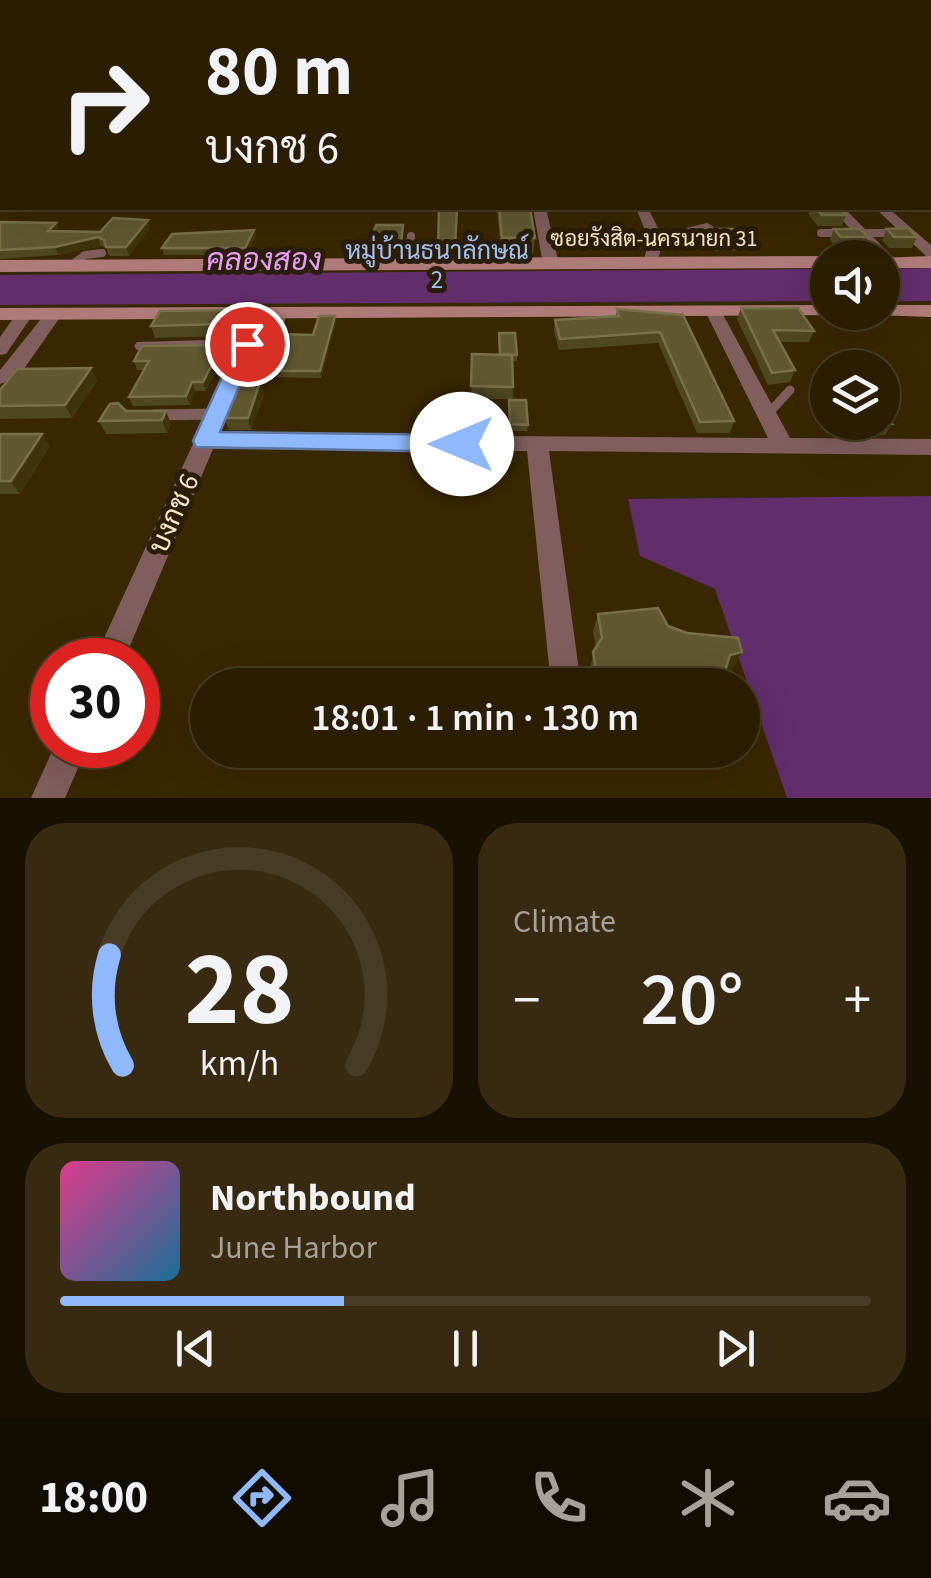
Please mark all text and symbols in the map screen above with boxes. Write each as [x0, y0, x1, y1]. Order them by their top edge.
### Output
text: 80 m [205, 22, 353, 122]
icon: right [40, 40, 170, 170]
text: บงกช 6 [205, 117, 339, 181]
street label: ซอยรังสิต-นครนายก 31 [551, 223, 757, 255]
district label: หมู่บ้านธนาลักษณ์ 2 [345, 233, 529, 298]
water label: คลองสอง [206, 239, 322, 282]
map controls [810, 240, 900, 440]
button: sound [810, 240, 900, 330]
pin [205, 302, 290, 387]
icon: arrive [220, 317, 275, 372]
button: layers [810, 350, 900, 440]
position arrow [410, 392, 514, 496]
street label: บงกช 6 [139, 467, 209, 560]
speed limit sign: 30 [30, 638, 160, 768]
text: 18:01 · 1 min · 130 m [311, 691, 639, 745]
text: Climate [513, 899, 616, 945]
text: 28 [184, 917, 294, 1065]
text: 20° [640, 947, 744, 1054]
text: − [513, 962, 540, 1040]
text: + [844, 962, 871, 1040]
text: km/h [199, 1038, 279, 1089]
text: Northbound [210, 1171, 416, 1225]
text: June Harbor [210, 1225, 377, 1271]
icon: previous [168, 1321, 223, 1376]
icon: pause [438, 1321, 493, 1376]
icon: next [708, 1321, 763, 1376]
icon: directions [227, 1463, 297, 1533]
icon: music [375, 1463, 445, 1533]
icon: phone [524, 1463, 594, 1533]
icon: climate [673, 1463, 743, 1533]
icon: car [822, 1463, 892, 1533]
text: 18:00 [39, 1466, 148, 1530]

